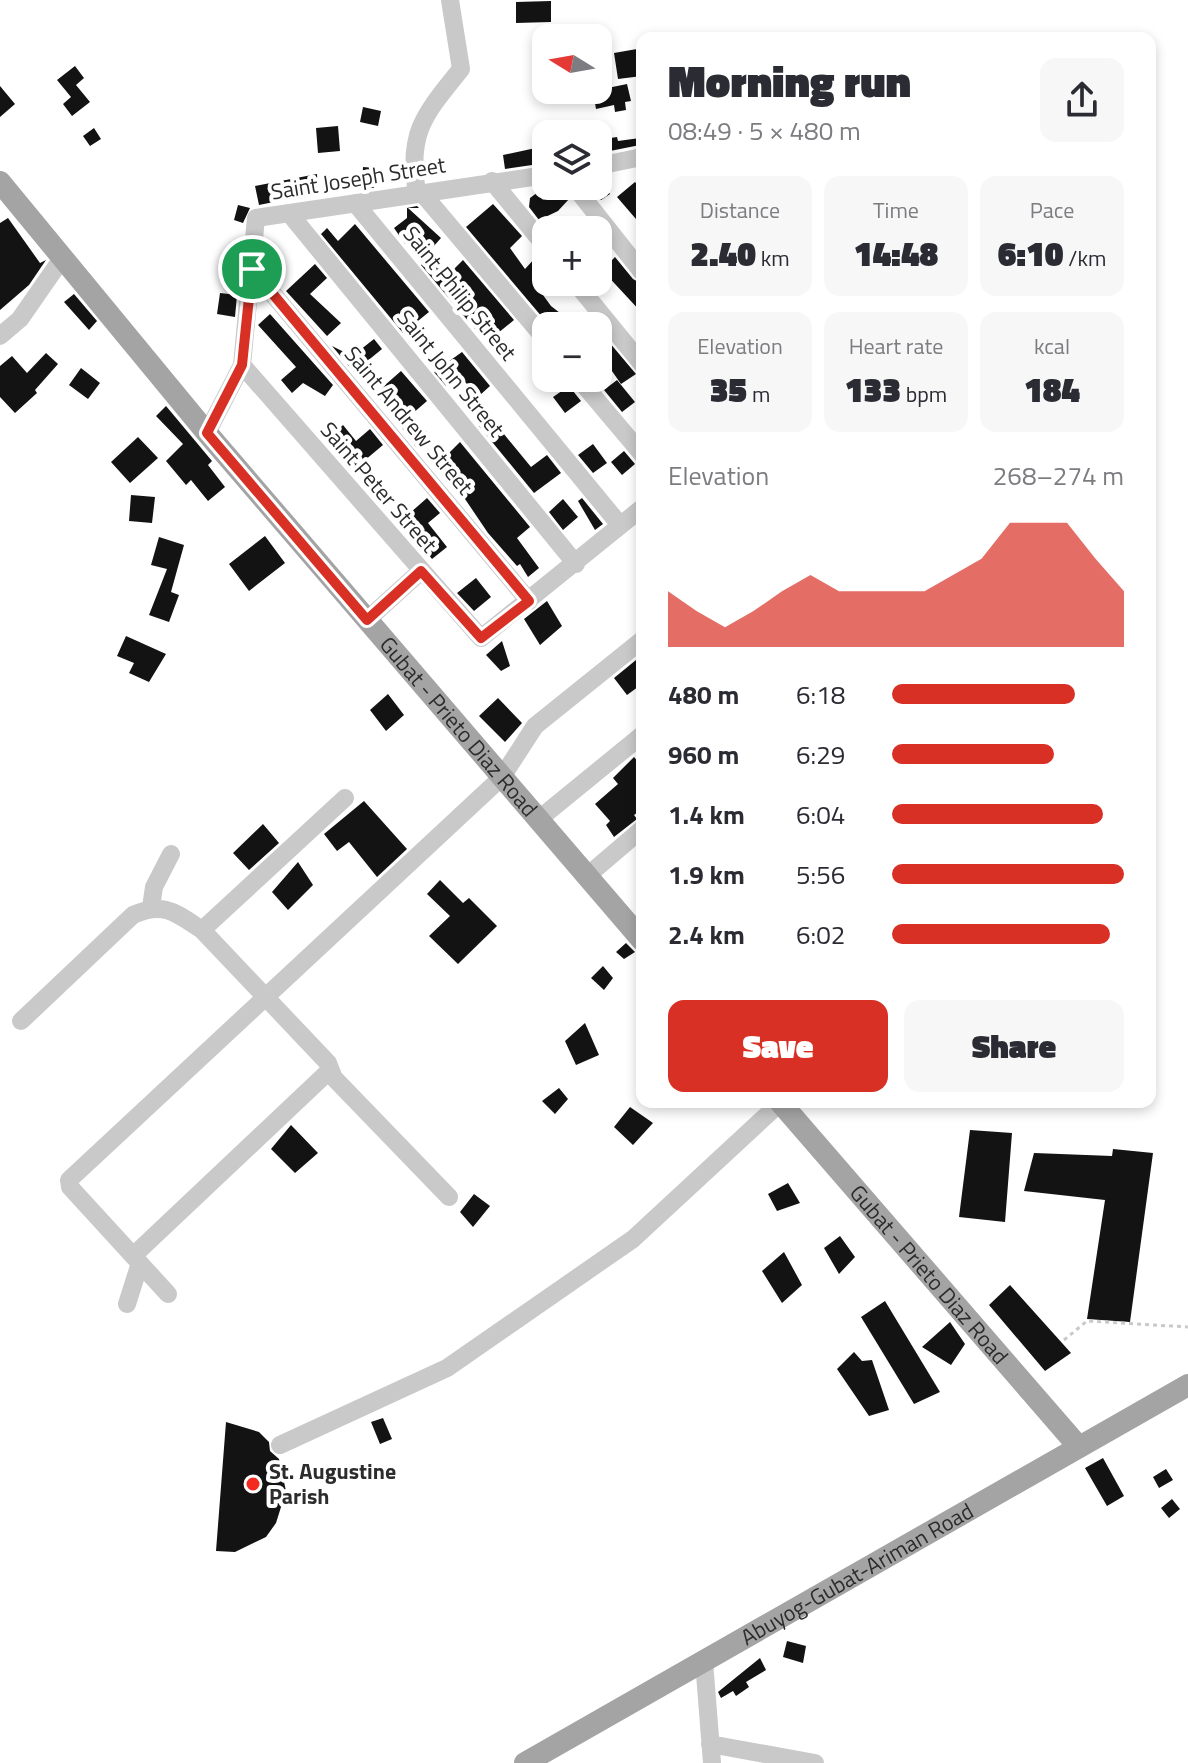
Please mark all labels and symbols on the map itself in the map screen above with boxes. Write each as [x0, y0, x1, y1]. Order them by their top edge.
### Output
north arrow [532, 24, 612, 104]
street label: Saint Joseph Street [268, 147, 448, 209]
street label: Saint Philip Street [395, 218, 525, 368]
pin [218, 235, 286, 303]
street label: Saint John Street [389, 302, 513, 444]
street label: Saint Andrew Street [336, 338, 482, 502]
street label: Saint Peter Street [312, 414, 446, 560]
street label: Gubat - Prieto Diaz Road [372, 629, 546, 824]
street label: Gubat - Prieto Diaz Road [842, 1177, 1017, 1372]
place label: St. Augustine Parish [269, 1454, 396, 1513]
marker: St. Augustine Parish [244, 1475, 262, 1493]
street label: Abuyog-Gubat-Ariman Road [734, 1494, 980, 1654]

